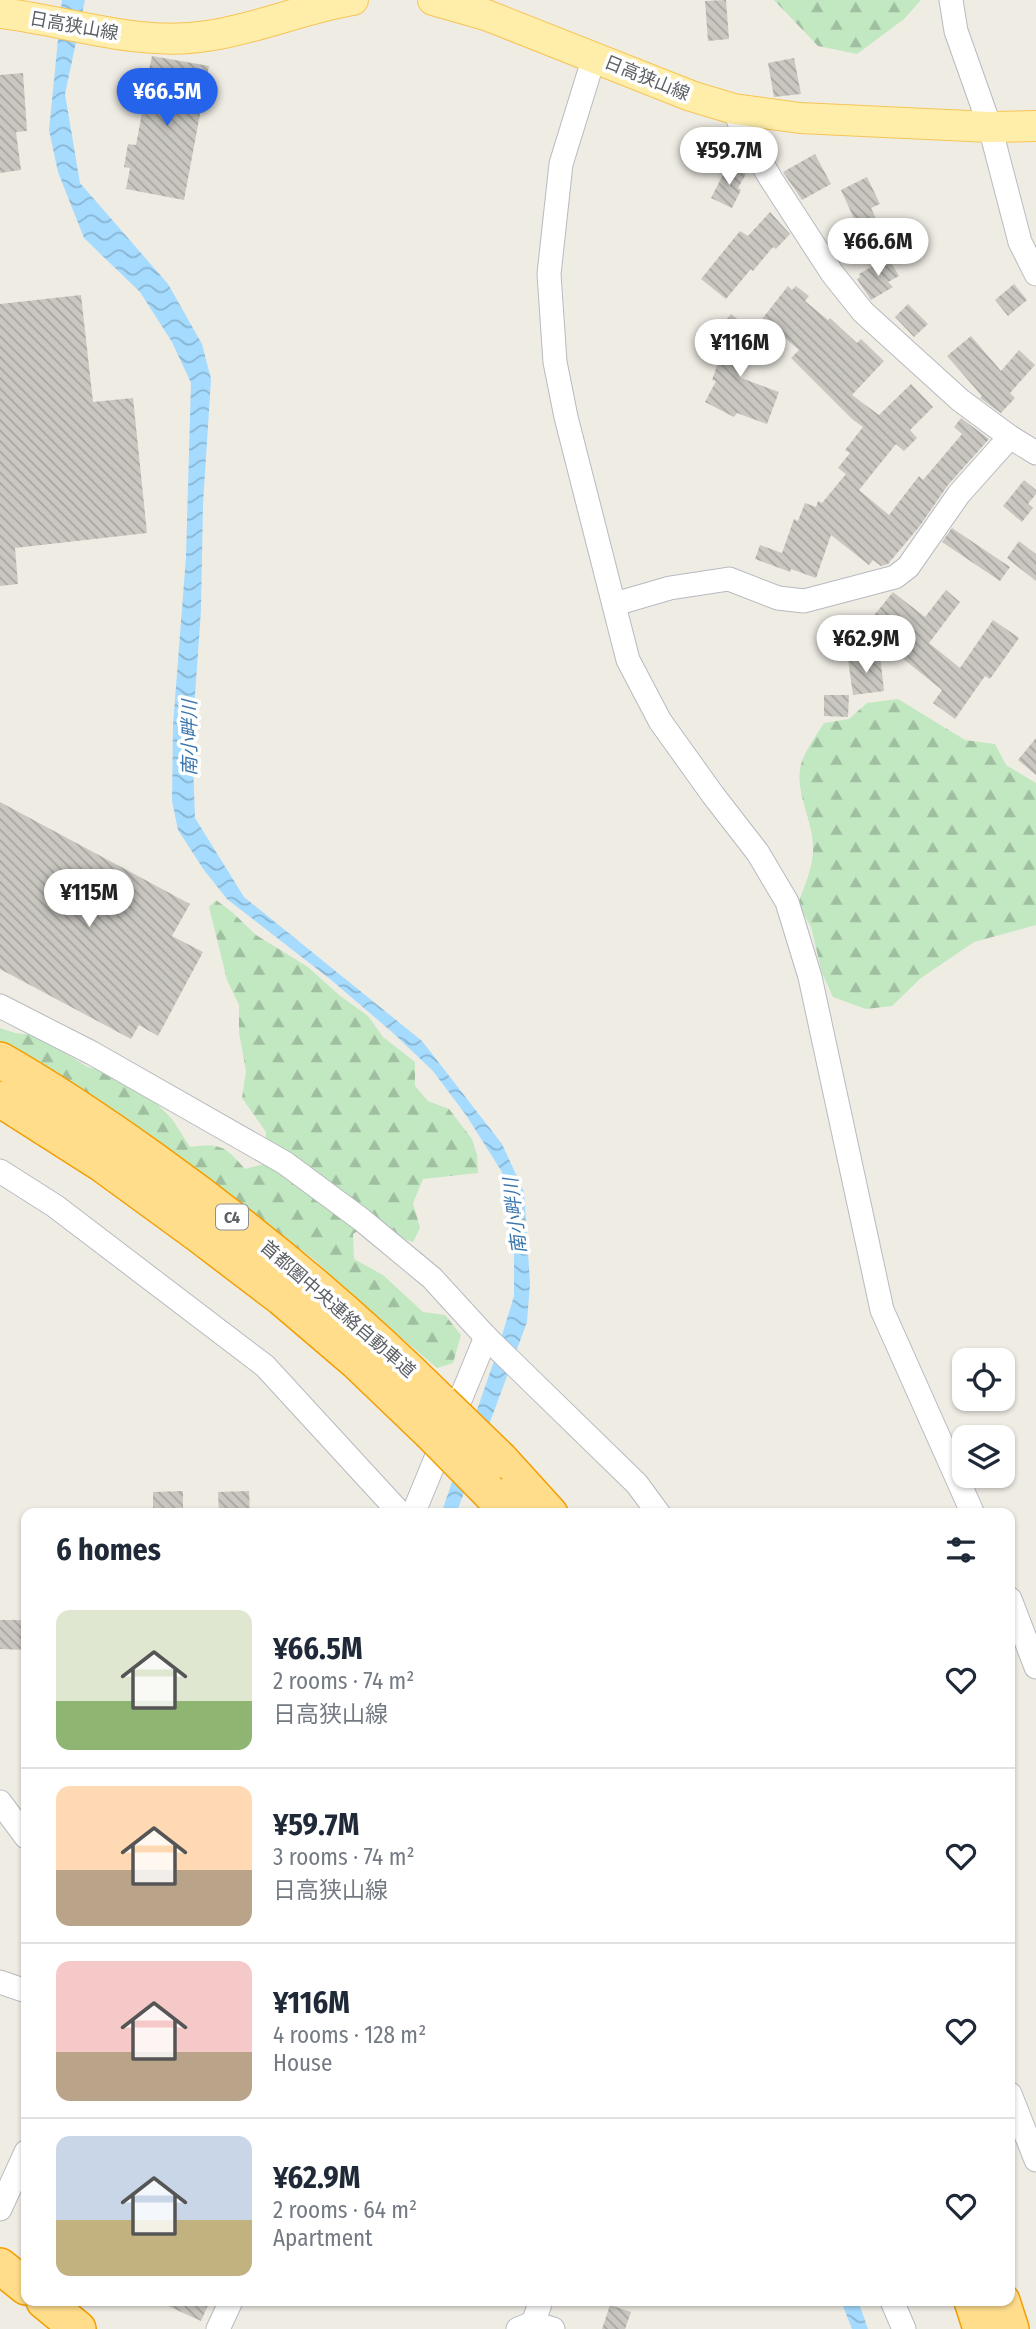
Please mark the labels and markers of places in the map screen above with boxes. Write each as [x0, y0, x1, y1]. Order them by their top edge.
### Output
pin: ¥66.5M [110, 68, 224, 128]
pin: ¥59.7M [672, 128, 786, 187]
pin: ¥66.6M [821, 218, 935, 278]
pin: ¥116M [691, 320, 789, 379]
pin: ¥62.9M [809, 616, 923, 675]
pin: ¥115M [40, 870, 138, 929]

